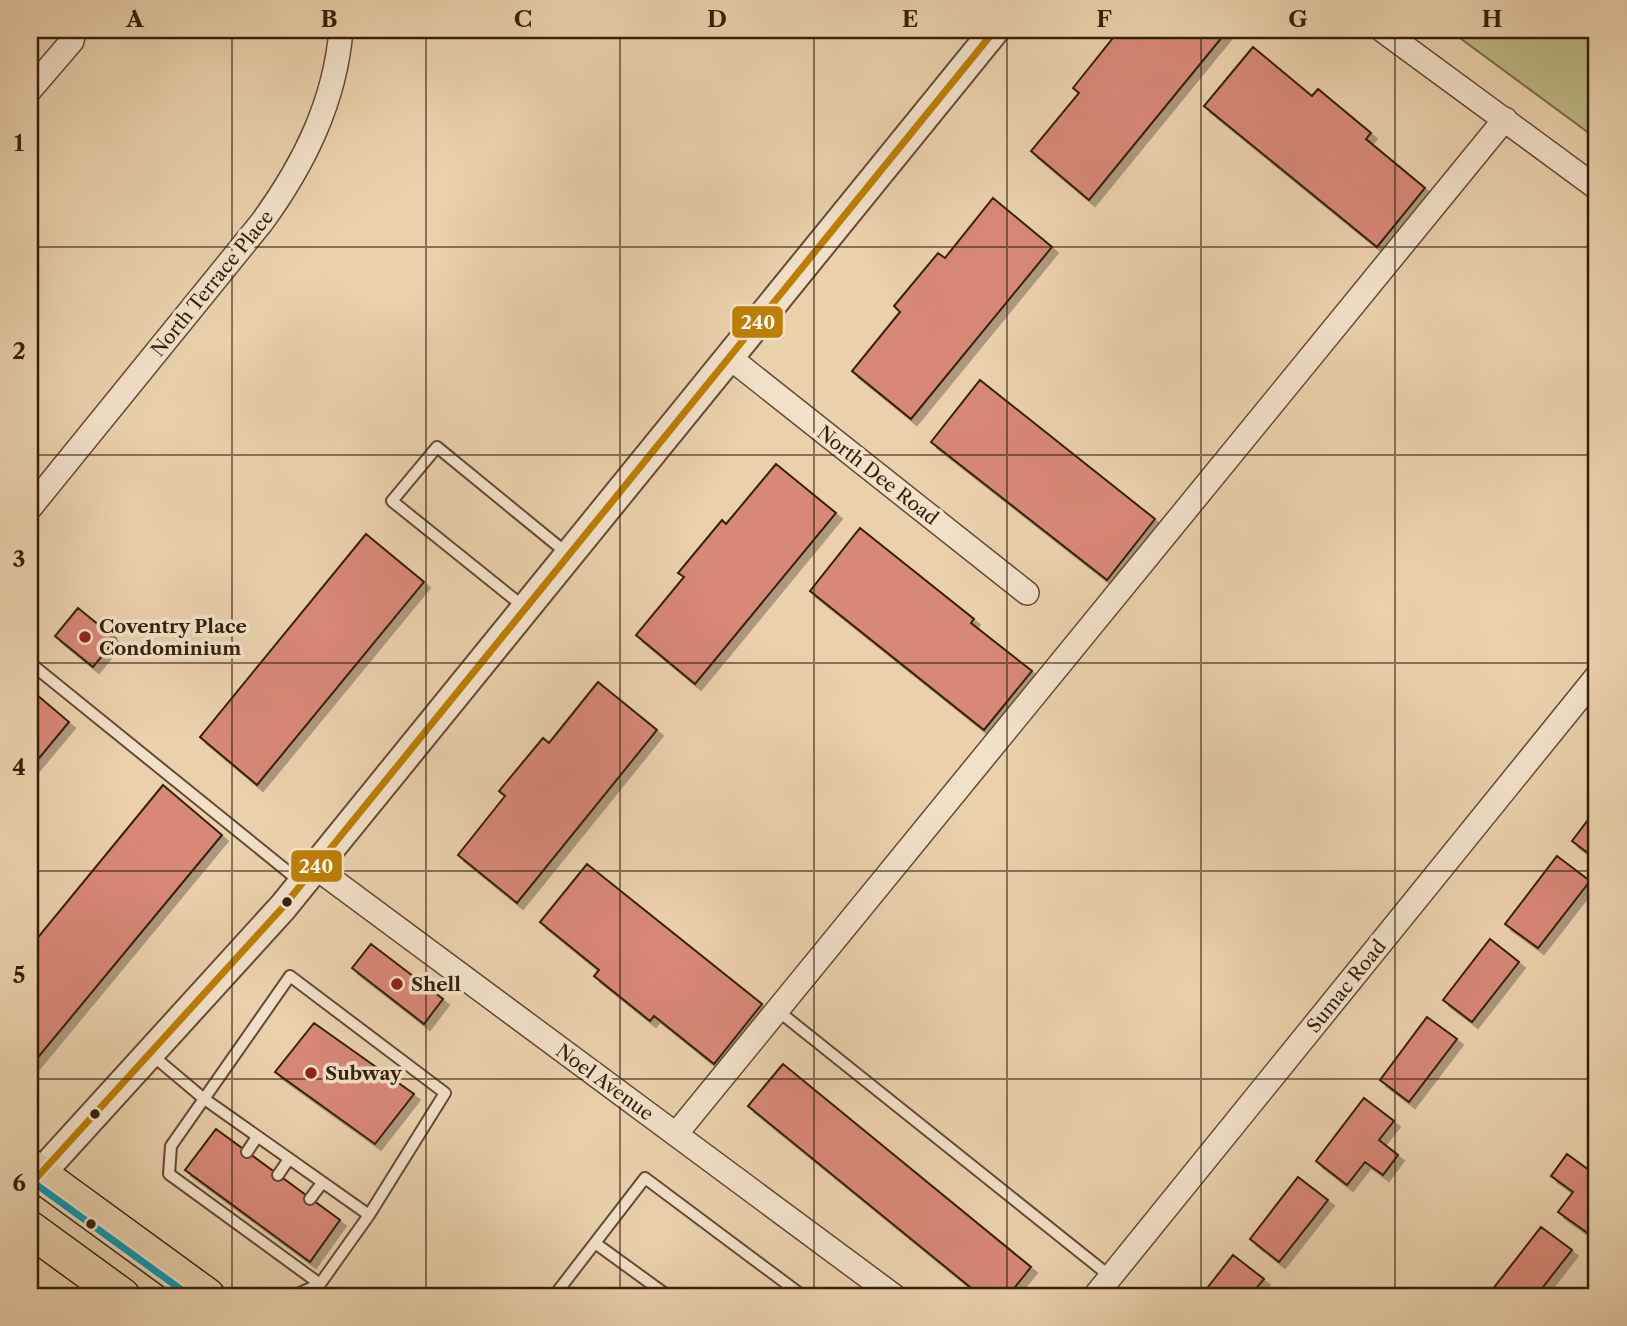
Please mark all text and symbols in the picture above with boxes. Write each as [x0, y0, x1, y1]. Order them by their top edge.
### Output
text: A [125, 5, 145, 33]
text: B [320, 5, 338, 33]
text: C [514, 5, 532, 33]
text: D [707, 5, 727, 33]
text: E [902, 5, 918, 33]
text: F [1096, 5, 1112, 33]
text: G [1288, 5, 1308, 33]
text: H [1482, 5, 1503, 33]
text: 1 [14, 129, 25, 157]
street label: North Terrace Place [146, 206, 278, 361]
line badge: 240 [731, 305, 784, 339]
text: 240 [741, 311, 775, 334]
text: 2 [12, 337, 26, 365]
street label: North Dee Road [813, 421, 943, 530]
text: 3 [13, 545, 26, 573]
place label: Coventry Place Condominium [99, 615, 247, 660]
marker: Coventry Place Condominium [77, 629, 93, 645]
text: 4 [12, 753, 26, 781]
line badge: 240 [290, 849, 343, 883]
text: 240 [299, 855, 333, 878]
unlabelled marker [280, 895, 294, 909]
street label: Sumac Road [1302, 935, 1391, 1037]
text: 5 [13, 961, 25, 989]
place label: Shell [411, 973, 461, 996]
marker: Shell [389, 976, 405, 992]
street label: Noel Avenue [551, 1039, 658, 1126]
place label: Subway [325, 1062, 403, 1085]
marker: Subway [303, 1065, 319, 1081]
unlabelled marker [88, 1107, 102, 1121]
text: 6 [12, 1169, 26, 1197]
unlabelled marker [84, 1217, 98, 1231]

